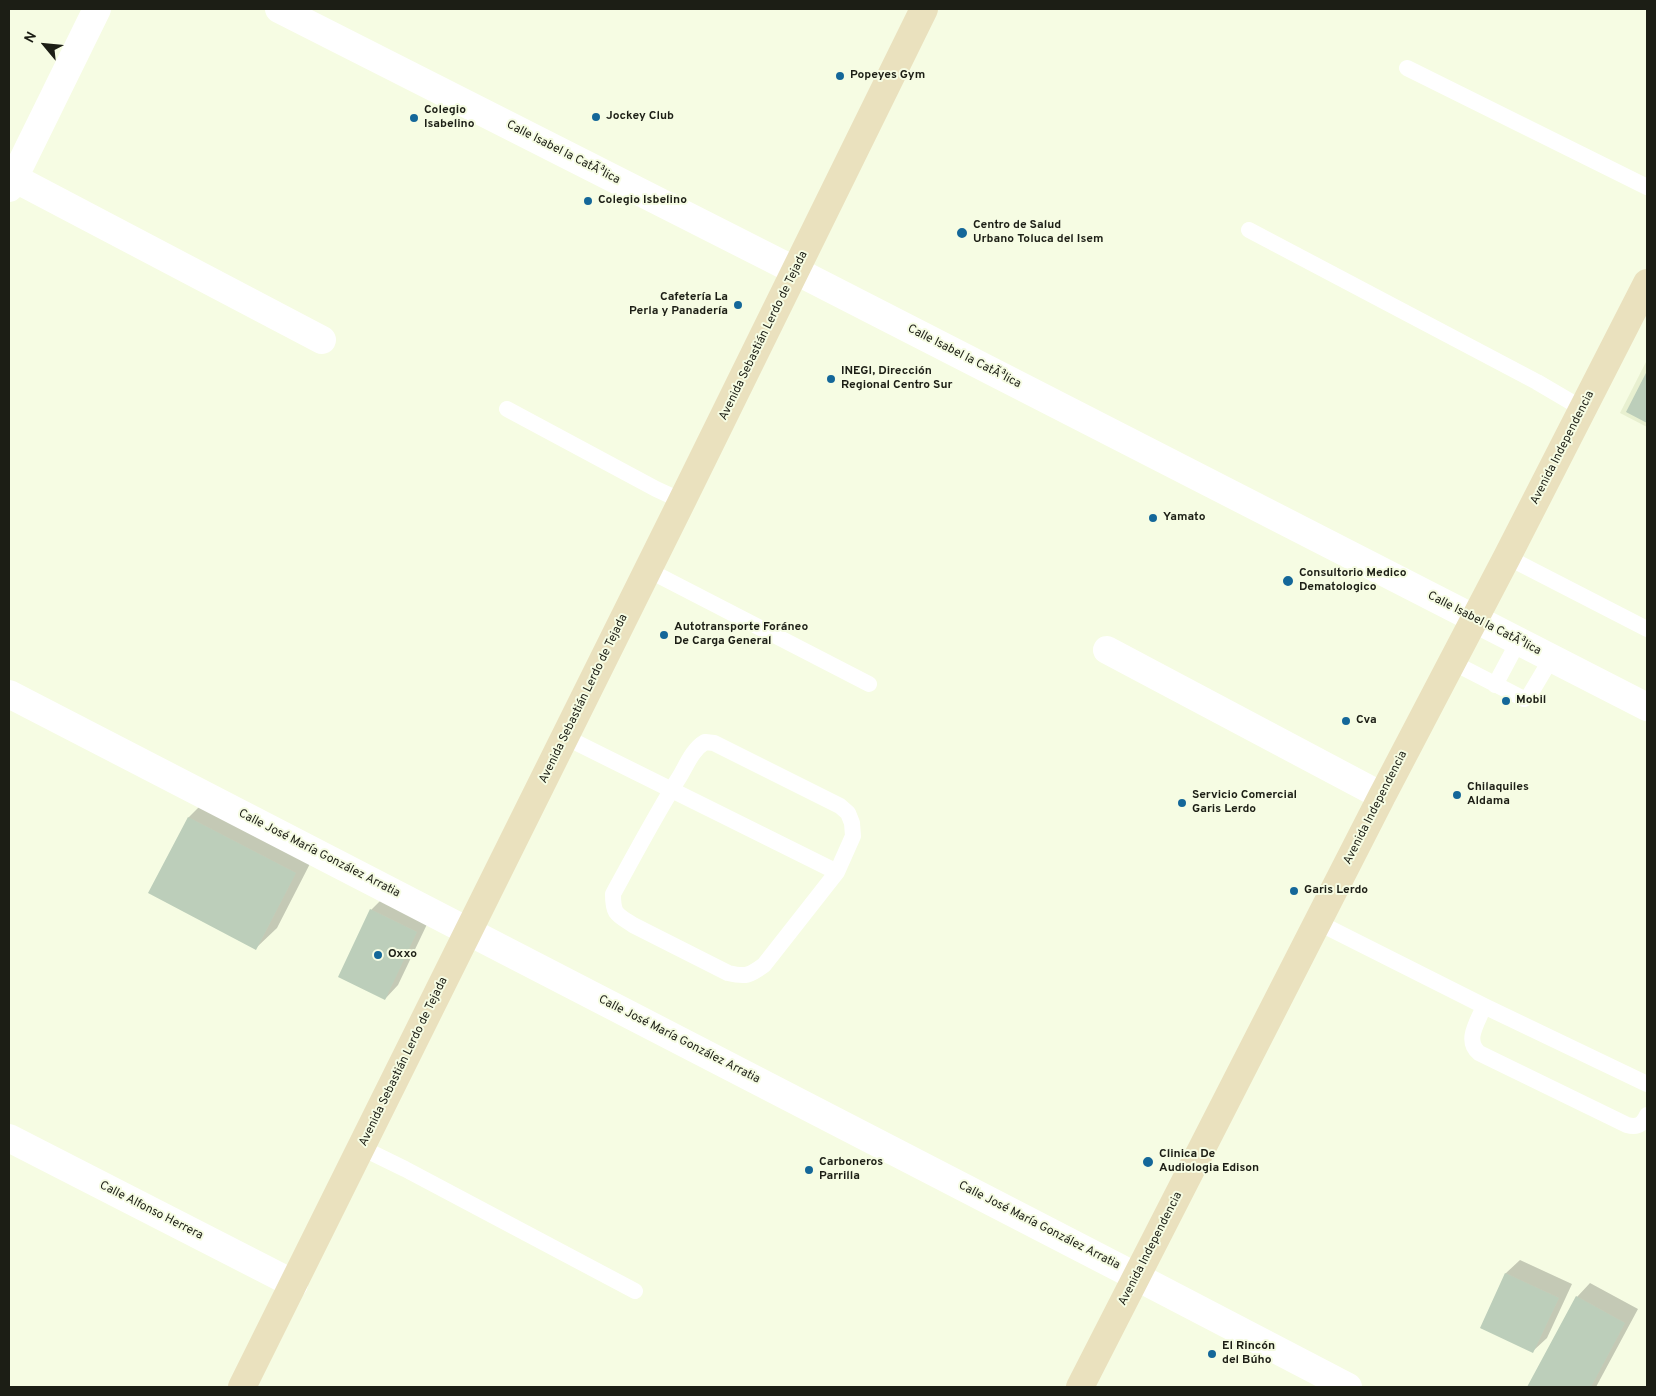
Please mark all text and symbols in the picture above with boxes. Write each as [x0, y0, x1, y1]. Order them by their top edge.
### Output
north arrow [20, 20, 70, 70]
text: N [21, 29, 41, 46]
place label: Popeyes Gym [850, 69, 925, 83]
marker: Popeyes Gym [834, 70, 846, 82]
place label: Colegio Isabelino [424, 104, 475, 132]
place label: Jockey Club [606, 110, 674, 124]
marker: Jockey Club [590, 111, 602, 123]
marker: Colegio Isabelino [408, 112, 420, 124]
street label: Calle Isabel la CatÃ³lica [504, 118, 622, 188]
place label: Colegio Isbelino [598, 194, 687, 208]
marker: Colegio Isbelino [582, 195, 594, 207]
place label: Centro de Salud Urbano Toluca del Isem [973, 219, 1103, 247]
marker: Centro de Salud Urbano Toluca del Isem [955, 226, 969, 240]
street label: Avenida Sebastián Lerdo de Tejada [717, 249, 811, 423]
place label: Cafetería La Perla y Panadería [629, 291, 728, 319]
marker: Cafetería La Perla y Panadería [732, 299, 744, 311]
street label: Calle Isabel la CatÃ³lica [905, 322, 1023, 392]
place label: INEGI, Dirección Regional Centro Sur [841, 365, 953, 393]
marker: INEGI, Dirección Regional Centro Sur [825, 373, 837, 385]
street label: Avenida Independencia [1528, 389, 1598, 507]
place label: Yamato [1163, 511, 1206, 525]
marker: Yamato [1147, 512, 1159, 524]
place label: Consultorio Medico Dematologico [1299, 567, 1406, 595]
marker: Consultorio Medico Dematologico [1281, 574, 1295, 588]
street label: Calle Isabel la CatÃ³lica [1425, 589, 1543, 659]
street label: Avenida Sebastián Lerdo de Tejada [537, 612, 631, 786]
place label: Autotransporte Foráneo De Carga General [674, 621, 808, 649]
marker: Autotransporte Foráneo De Carga General [658, 629, 670, 641]
place label: Mobil [1516, 694, 1546, 708]
marker: Mobil [1500, 695, 1512, 707]
place label: Cva [1356, 714, 1377, 728]
marker: Cva [1340, 715, 1352, 727]
street label: Avenida Independencia [1341, 749, 1411, 867]
place label: Chilaquiles Aldama [1467, 781, 1529, 809]
place label: Servicio Comercial Garis Lerdo [1192, 789, 1297, 817]
marker: Chilaquiles Aldama [1451, 789, 1463, 801]
marker: Servicio Comercial Garis Lerdo [1176, 797, 1188, 809]
street label: Calle José María González Arratia [236, 807, 402, 901]
place label: Garis Lerdo [1304, 884, 1368, 898]
marker: Garis Lerdo [1288, 885, 1300, 897]
place label: Oxxo [388, 948, 417, 962]
marker: Oxxo [372, 949, 384, 961]
street label: Avenida Sebastián Lerdo de Tejada [357, 975, 451, 1149]
street label: Calle José María González Arratia [596, 993, 762, 1087]
place label: Clinica De Audiologia Edison [1159, 1148, 1259, 1176]
marker: Clinica De Audiologia Edison [1141, 1155, 1155, 1169]
place label: Carboneros Parrilla [819, 1156, 883, 1184]
marker: Carboneros Parrilla [803, 1164, 815, 1176]
street label: Calle Alfonso Herrera [97, 1179, 205, 1243]
street label: Calle José María González Arratia [956, 1179, 1122, 1273]
street label: Avenida Independencia [1116, 1190, 1186, 1308]
place label: El Rincón del Búho [1222, 1340, 1275, 1368]
marker: El Rincón del Búho [1206, 1348, 1218, 1360]

